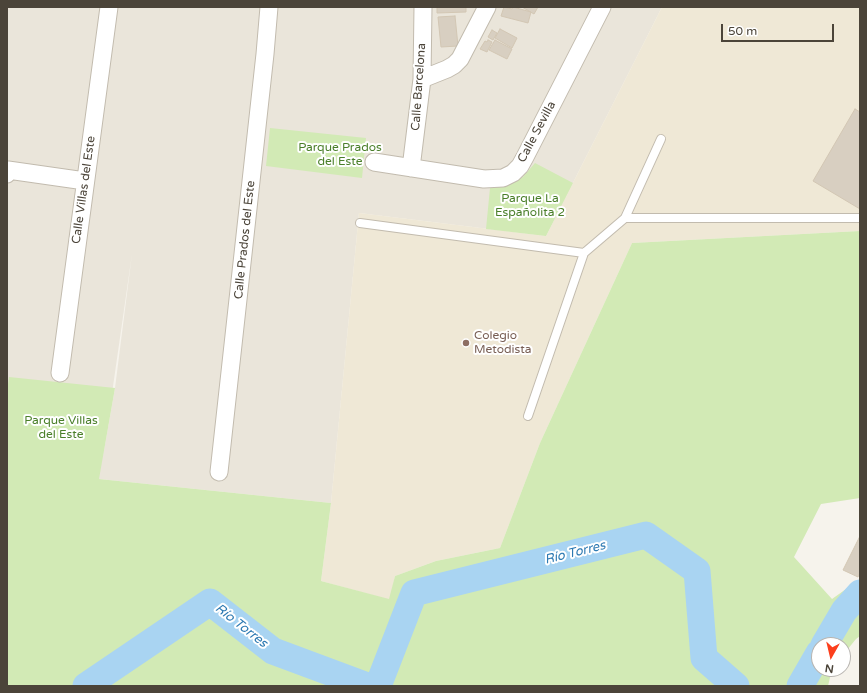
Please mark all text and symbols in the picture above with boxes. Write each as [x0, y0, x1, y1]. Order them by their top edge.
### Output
scale bar [723, 16, 836, 42]
text: 50 m [728, 24, 757, 38]
street label: Calle Barcelona [409, 43, 429, 131]
street label: Calle Sevilla [515, 99, 559, 165]
street label: Calle Villas del Este [69, 135, 99, 245]
park label: Parque Prados del Este [298, 141, 382, 169]
street label: Calle Prados del Este [232, 180, 258, 300]
park label: Parque La Españolita 2 [495, 192, 565, 220]
place label: Colegio Metodista [474, 329, 532, 357]
marker: Colegio Metodista [461, 338, 471, 348]
park label: Parque Villas del Este [24, 414, 98, 442]
water label: Río Torres [543, 538, 607, 568]
water label: Río Torres [212, 601, 270, 651]
north arrow [811, 637, 851, 677]
text: N [824, 661, 835, 675]

